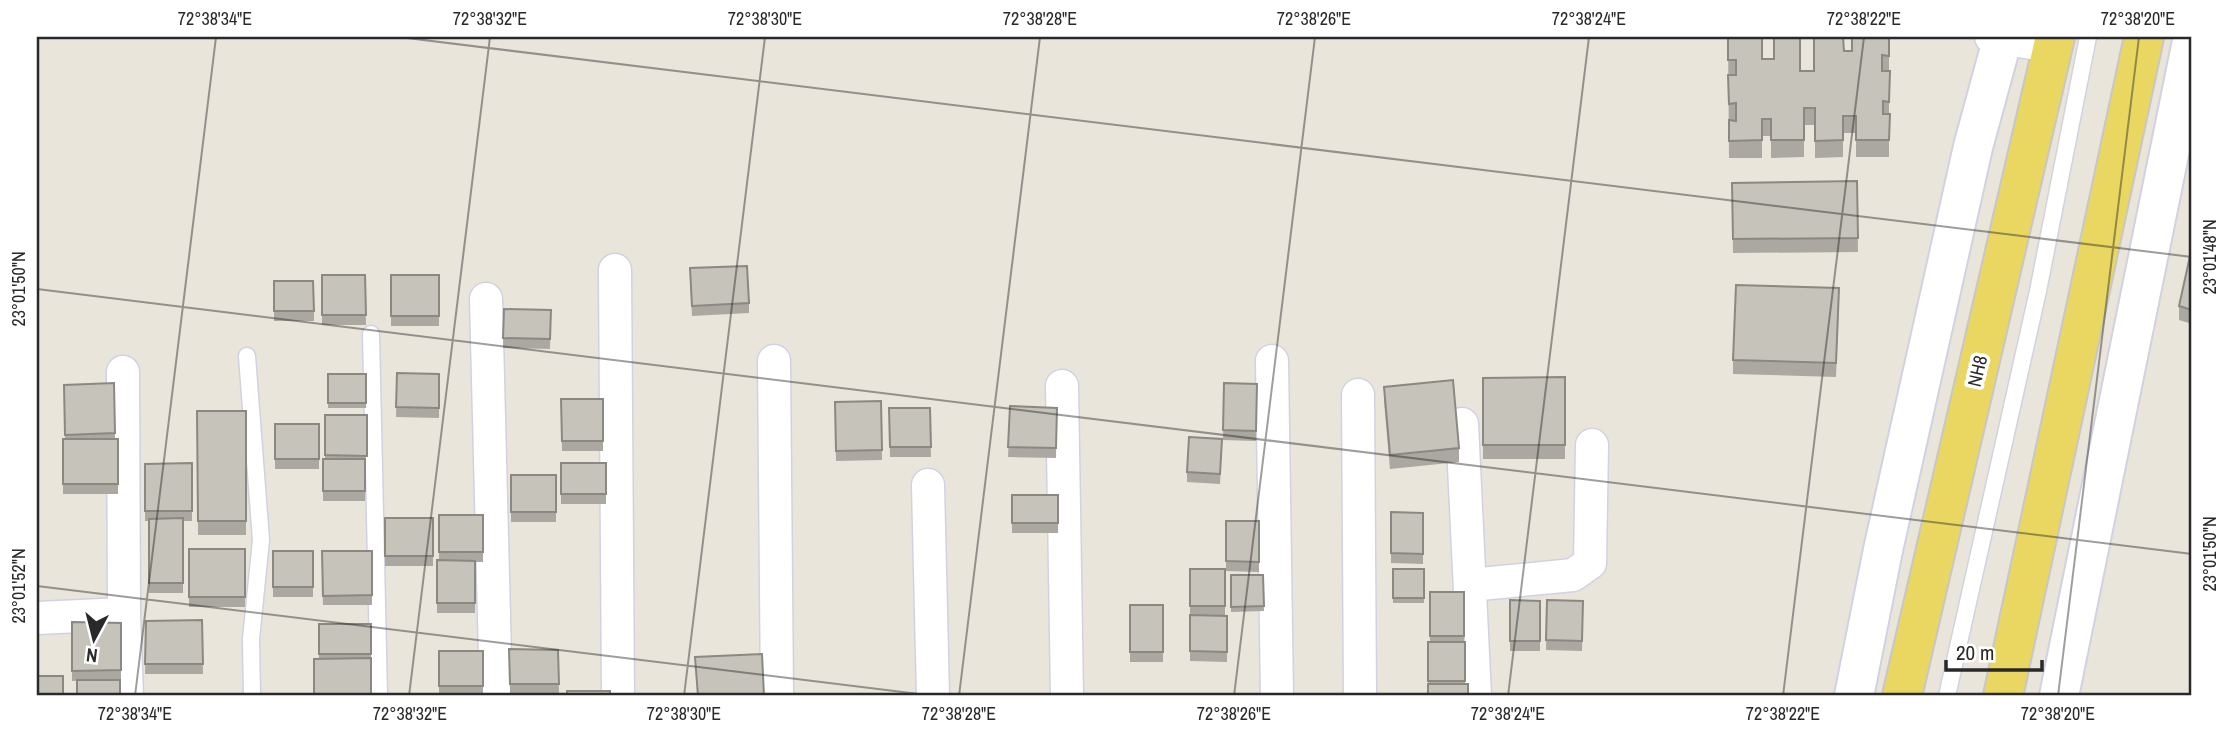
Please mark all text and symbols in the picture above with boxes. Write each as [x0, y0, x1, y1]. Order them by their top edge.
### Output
text: 72°38'34"E [178, 6, 252, 31]
text: 72°38'32"E [453, 6, 527, 31]
text: 72°38'30"E [728, 6, 802, 31]
text: 72°38'28"E [1003, 6, 1077, 31]
text: 72°38'26"E [1277, 6, 1351, 31]
text: 72°38'24"E [1552, 6, 1626, 31]
text: 72°38'22"E [1827, 6, 1901, 31]
text: 72°38'20"E [2101, 6, 2175, 31]
text: 23°01'48"N [2197, 219, 2222, 295]
text: 23°01'50"N [6, 251, 31, 327]
street label: NH8 [1961, 353, 1993, 389]
text: 23°01'50"N [2197, 516, 2222, 592]
text: 23°01'52"N [6, 548, 31, 624]
north arrow [60, 604, 130, 674]
scale bar [1946, 628, 2042, 672]
text: 20 m [1956, 638, 1994, 667]
text: N [85, 642, 99, 669]
text: 72°38'34"E [98, 701, 172, 726]
text: 72°38'32"E [373, 701, 447, 726]
text: 72°38'30"E [647, 701, 721, 726]
text: 72°38'28"E [922, 701, 996, 726]
text: 72°38'26"E [1197, 701, 1271, 726]
text: 72°38'24"E [1471, 701, 1545, 726]
text: 72°38'22"E [1746, 701, 1820, 726]
text: 72°38'20"E [2021, 701, 2095, 726]

